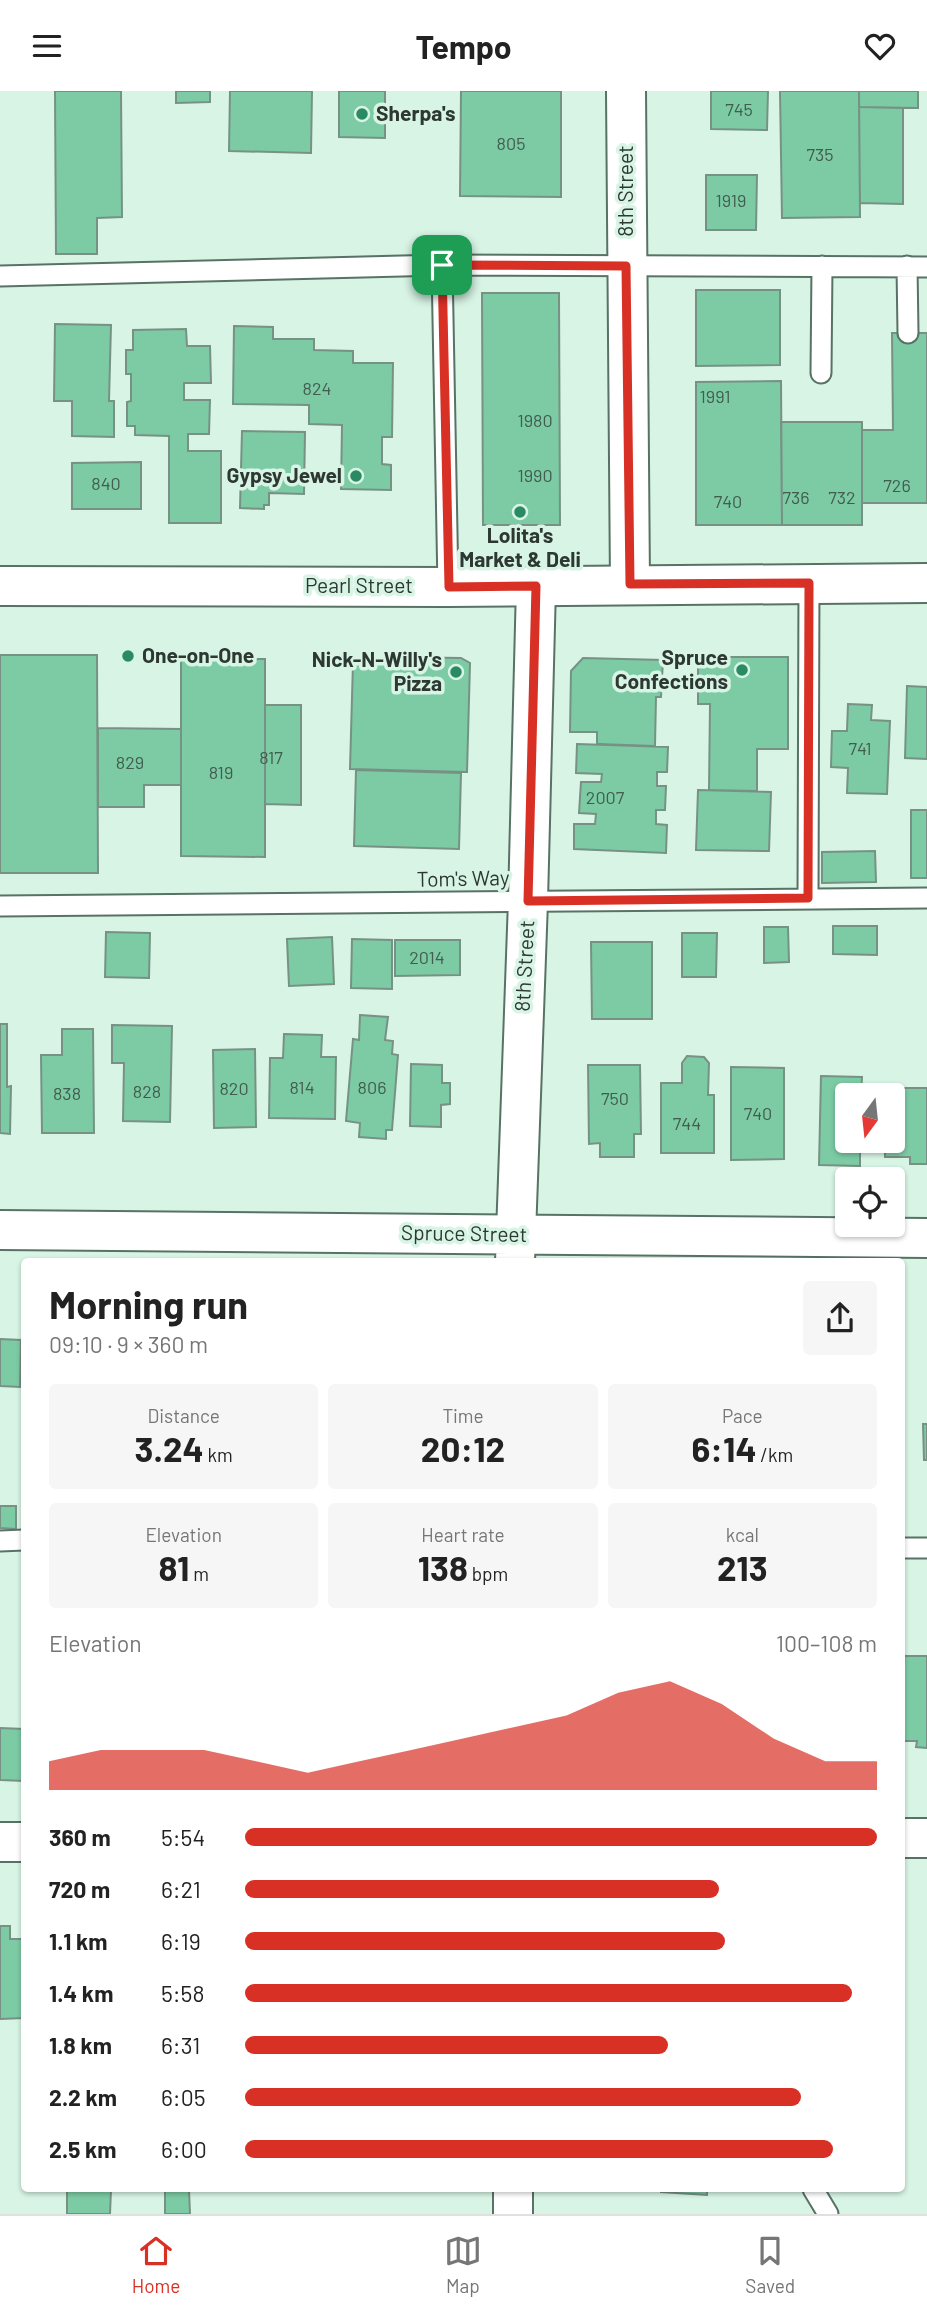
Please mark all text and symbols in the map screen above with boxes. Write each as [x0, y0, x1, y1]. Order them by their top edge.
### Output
icon: menu [28, 27, 66, 65]
text: Tempo [415, 27, 512, 65]
icon: heart [861, 27, 899, 65]
house number: 745 [725, 98, 753, 120]
place label: Sherpa's [376, 100, 456, 125]
marker: Sherpa's [354, 106, 370, 122]
house number: 805 [497, 132, 525, 154]
house number: 735 [806, 143, 834, 165]
street label: 8th Street [612, 145, 637, 237]
house number: 1919 [716, 189, 747, 211]
pin [412, 235, 472, 295]
icon: arrive [423, 246, 461, 284]
house number: 824 [303, 377, 331, 399]
house number: 1991 [700, 385, 731, 407]
house number: 1980 [517, 409, 553, 431]
place label: Gypsy Jewel [227, 462, 342, 487]
house number: 1990 [517, 464, 553, 486]
marker: Gypsy Jewel [348, 468, 364, 484]
house number: 840 [91, 472, 121, 494]
house number: 726 [883, 474, 911, 496]
house number: 736 [782, 486, 810, 508]
house number: 732 [828, 486, 856, 508]
house number: 740 [714, 490, 742, 512]
marker: Lolita's Market & Deli [512, 504, 528, 520]
place label: Lolita's Market & Deli [459, 522, 581, 571]
street label: Pearl Street [305, 572, 413, 597]
place label: One-on-One [142, 642, 254, 667]
place label: Spruce Confections [615, 644, 728, 693]
place label: Nick-N-Willy's Pizza [312, 646, 442, 695]
marker: One-on-One [120, 648, 136, 664]
marker: Spruce Confections [734, 662, 750, 678]
marker: Nick-N-Willy's Pizza [448, 664, 464, 680]
house number: 741 [848, 737, 872, 759]
house number: 817 [259, 746, 283, 768]
house number: 829 [116, 751, 144, 773]
house number: 819 [209, 761, 233, 783]
house number: 2007 [586, 786, 625, 808]
street label: Tom's Way [416, 864, 510, 891]
street label: 8th Street [509, 920, 538, 1012]
house number: 2014 [409, 946, 445, 968]
house number: 814 [289, 1076, 315, 1098]
house number: 806 [358, 1076, 386, 1098]
house number: 820 [219, 1077, 249, 1099]
house number: 828 [133, 1080, 161, 1102]
house number: 838 [53, 1082, 81, 1104]
north arrow [835, 1083, 905, 1153]
map controls [835, 1083, 905, 1237]
house number: 750 [601, 1087, 629, 1109]
house number: 740 [744, 1102, 772, 1124]
house number: 744 [673, 1112, 701, 1134]
button: locate [835, 1167, 905, 1237]
street label: Spruce Street [401, 1219, 527, 1246]
text: Morning run [49, 1281, 248, 1327]
button: share [803, 1281, 877, 1355]
text: 09:10 · 9 × 360 m [49, 1330, 208, 1358]
text: Distance [147, 1404, 220, 1427]
text: Time [442, 1404, 484, 1427]
text: Pace [722, 1404, 763, 1427]
text: 3.24 [135, 1427, 204, 1469]
text: 20:12 [421, 1427, 505, 1469]
text: 6:14 [691, 1427, 757, 1469]
text: km [204, 1443, 233, 1466]
text: /km [757, 1443, 793, 1466]
text: Elevation [145, 1523, 222, 1546]
text: Heart rate [421, 1523, 505, 1546]
text: kcal [726, 1523, 759, 1546]
text: 81 [158, 1546, 189, 1588]
text: 138 [418, 1546, 468, 1588]
text: 213 [717, 1546, 768, 1588]
text: m [189, 1562, 209, 1585]
text: bpm [468, 1562, 508, 1585]
text: Elevation [49, 1629, 142, 1657]
text: 100–108 m [776, 1629, 877, 1657]
text: 360 m [49, 1823, 111, 1851]
text: 5:54 [161, 1823, 205, 1851]
text: 720 m [49, 1875, 110, 1903]
text: 6:21 [161, 1875, 201, 1903]
text: 1.1 km [49, 1927, 108, 1955]
text: 6:19 [161, 1927, 201, 1955]
text: 1.4 km [49, 1979, 113, 2007]
text: 5:58 [161, 1979, 204, 2007]
text: 1.8 km [49, 2031, 112, 2059]
text: 6:31 [161, 2031, 200, 2059]
text: 2.2 km [49, 2083, 117, 2111]
text: 6:05 [161, 2083, 205, 2111]
text: 2.5 km [49, 2135, 117, 2163]
text: 6:00 [161, 2135, 207, 2163]
tab: Home [132, 2232, 180, 2297]
tab: Map [444, 2232, 482, 2297]
tab: Saved [745, 2232, 795, 2297]

